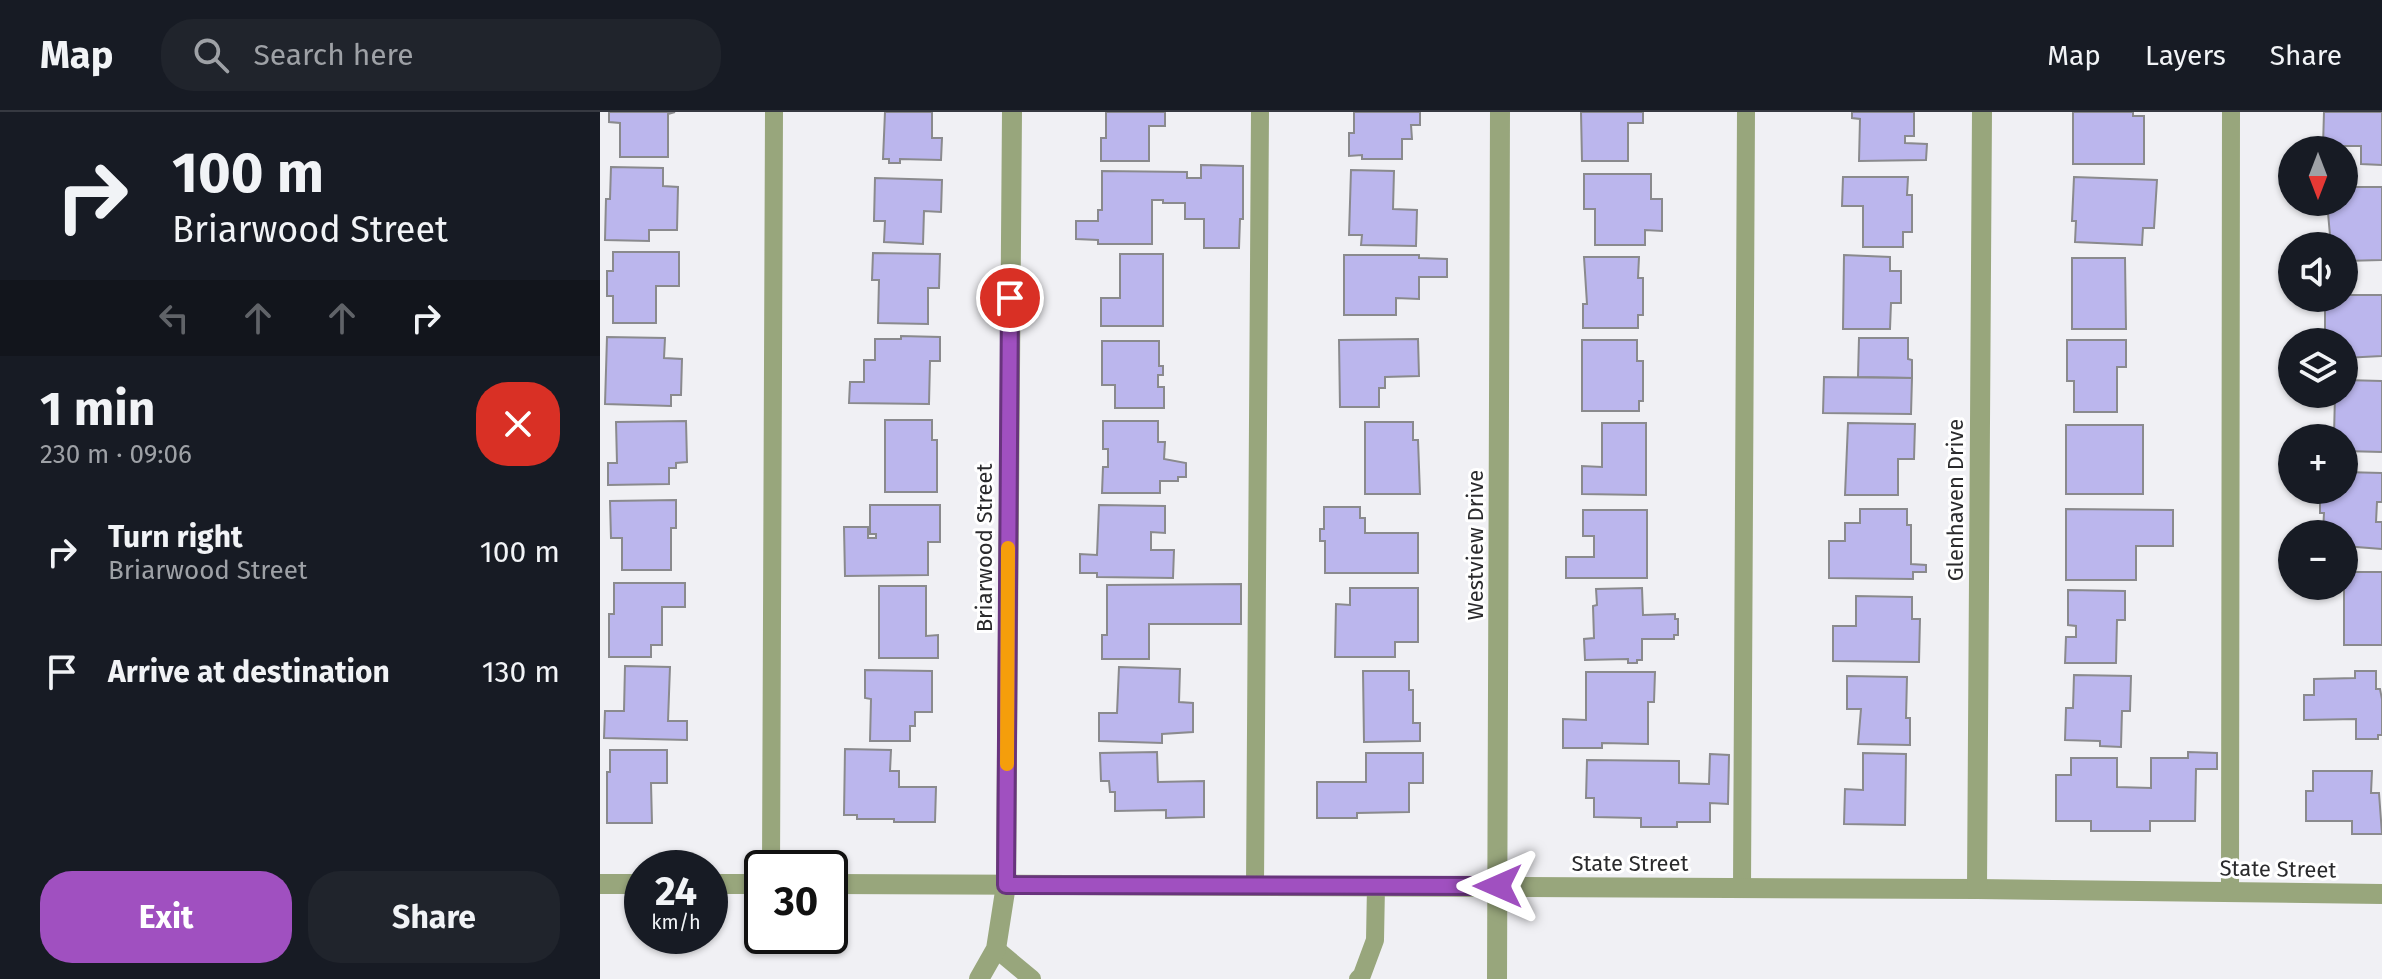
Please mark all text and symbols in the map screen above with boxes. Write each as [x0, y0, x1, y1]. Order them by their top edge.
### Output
search box [161, 19, 721, 91]
text: Map [40, 32, 113, 78]
icon: search [189, 33, 233, 77]
text: Search here [253, 37, 414, 73]
text: Map [2047, 39, 2101, 72]
text: Layers [2145, 39, 2226, 72]
text: Share [2270, 39, 2342, 72]
north arrow [2278, 136, 2358, 216]
map controls [2278, 136, 2358, 600]
text: 100 m [172, 140, 324, 207]
icon: right [40, 144, 144, 248]
text: Briarwood Street [172, 208, 448, 252]
button: sound [2278, 232, 2358, 312]
pin [976, 264, 1044, 332]
icon: arrive [988, 276, 1032, 320]
icon: left [152, 296, 196, 340]
icon: ahead [236, 296, 280, 340]
icon: ahead [320, 296, 364, 340]
icon: right [404, 296, 448, 340]
button: layers [2278, 328, 2358, 408]
text: 1 min [40, 380, 155, 438]
button: close [476, 382, 560, 466]
street label: Glenhaven Drive [1942, 419, 1969, 581]
button: + [2278, 424, 2358, 504]
text: 230 m · 09:06 [40, 439, 192, 470]
street label: Briarwood Street [971, 464, 998, 632]
street label: Westview Drive [1462, 470, 1489, 620]
text: Turn right [108, 519, 243, 555]
button: − [2278, 520, 2358, 600]
icon: right [40, 530, 84, 574]
text: 100 m [480, 534, 560, 570]
text: Briarwood Street [108, 555, 307, 586]
icon: arrive [40, 650, 84, 694]
text: Arrive at destination [108, 654, 390, 690]
text: 130 m [482, 654, 560, 690]
position arrow [1456, 844, 1540, 928]
speed limit sign: 30 [744, 850, 848, 954]
street label: State Street [1572, 850, 1688, 877]
street label: State Street [2219, 854, 2337, 884]
text: 24 [655, 868, 697, 916]
button: Exit [40, 871, 292, 963]
button: Share [308, 871, 560, 963]
text: km/h [651, 910, 701, 934]

